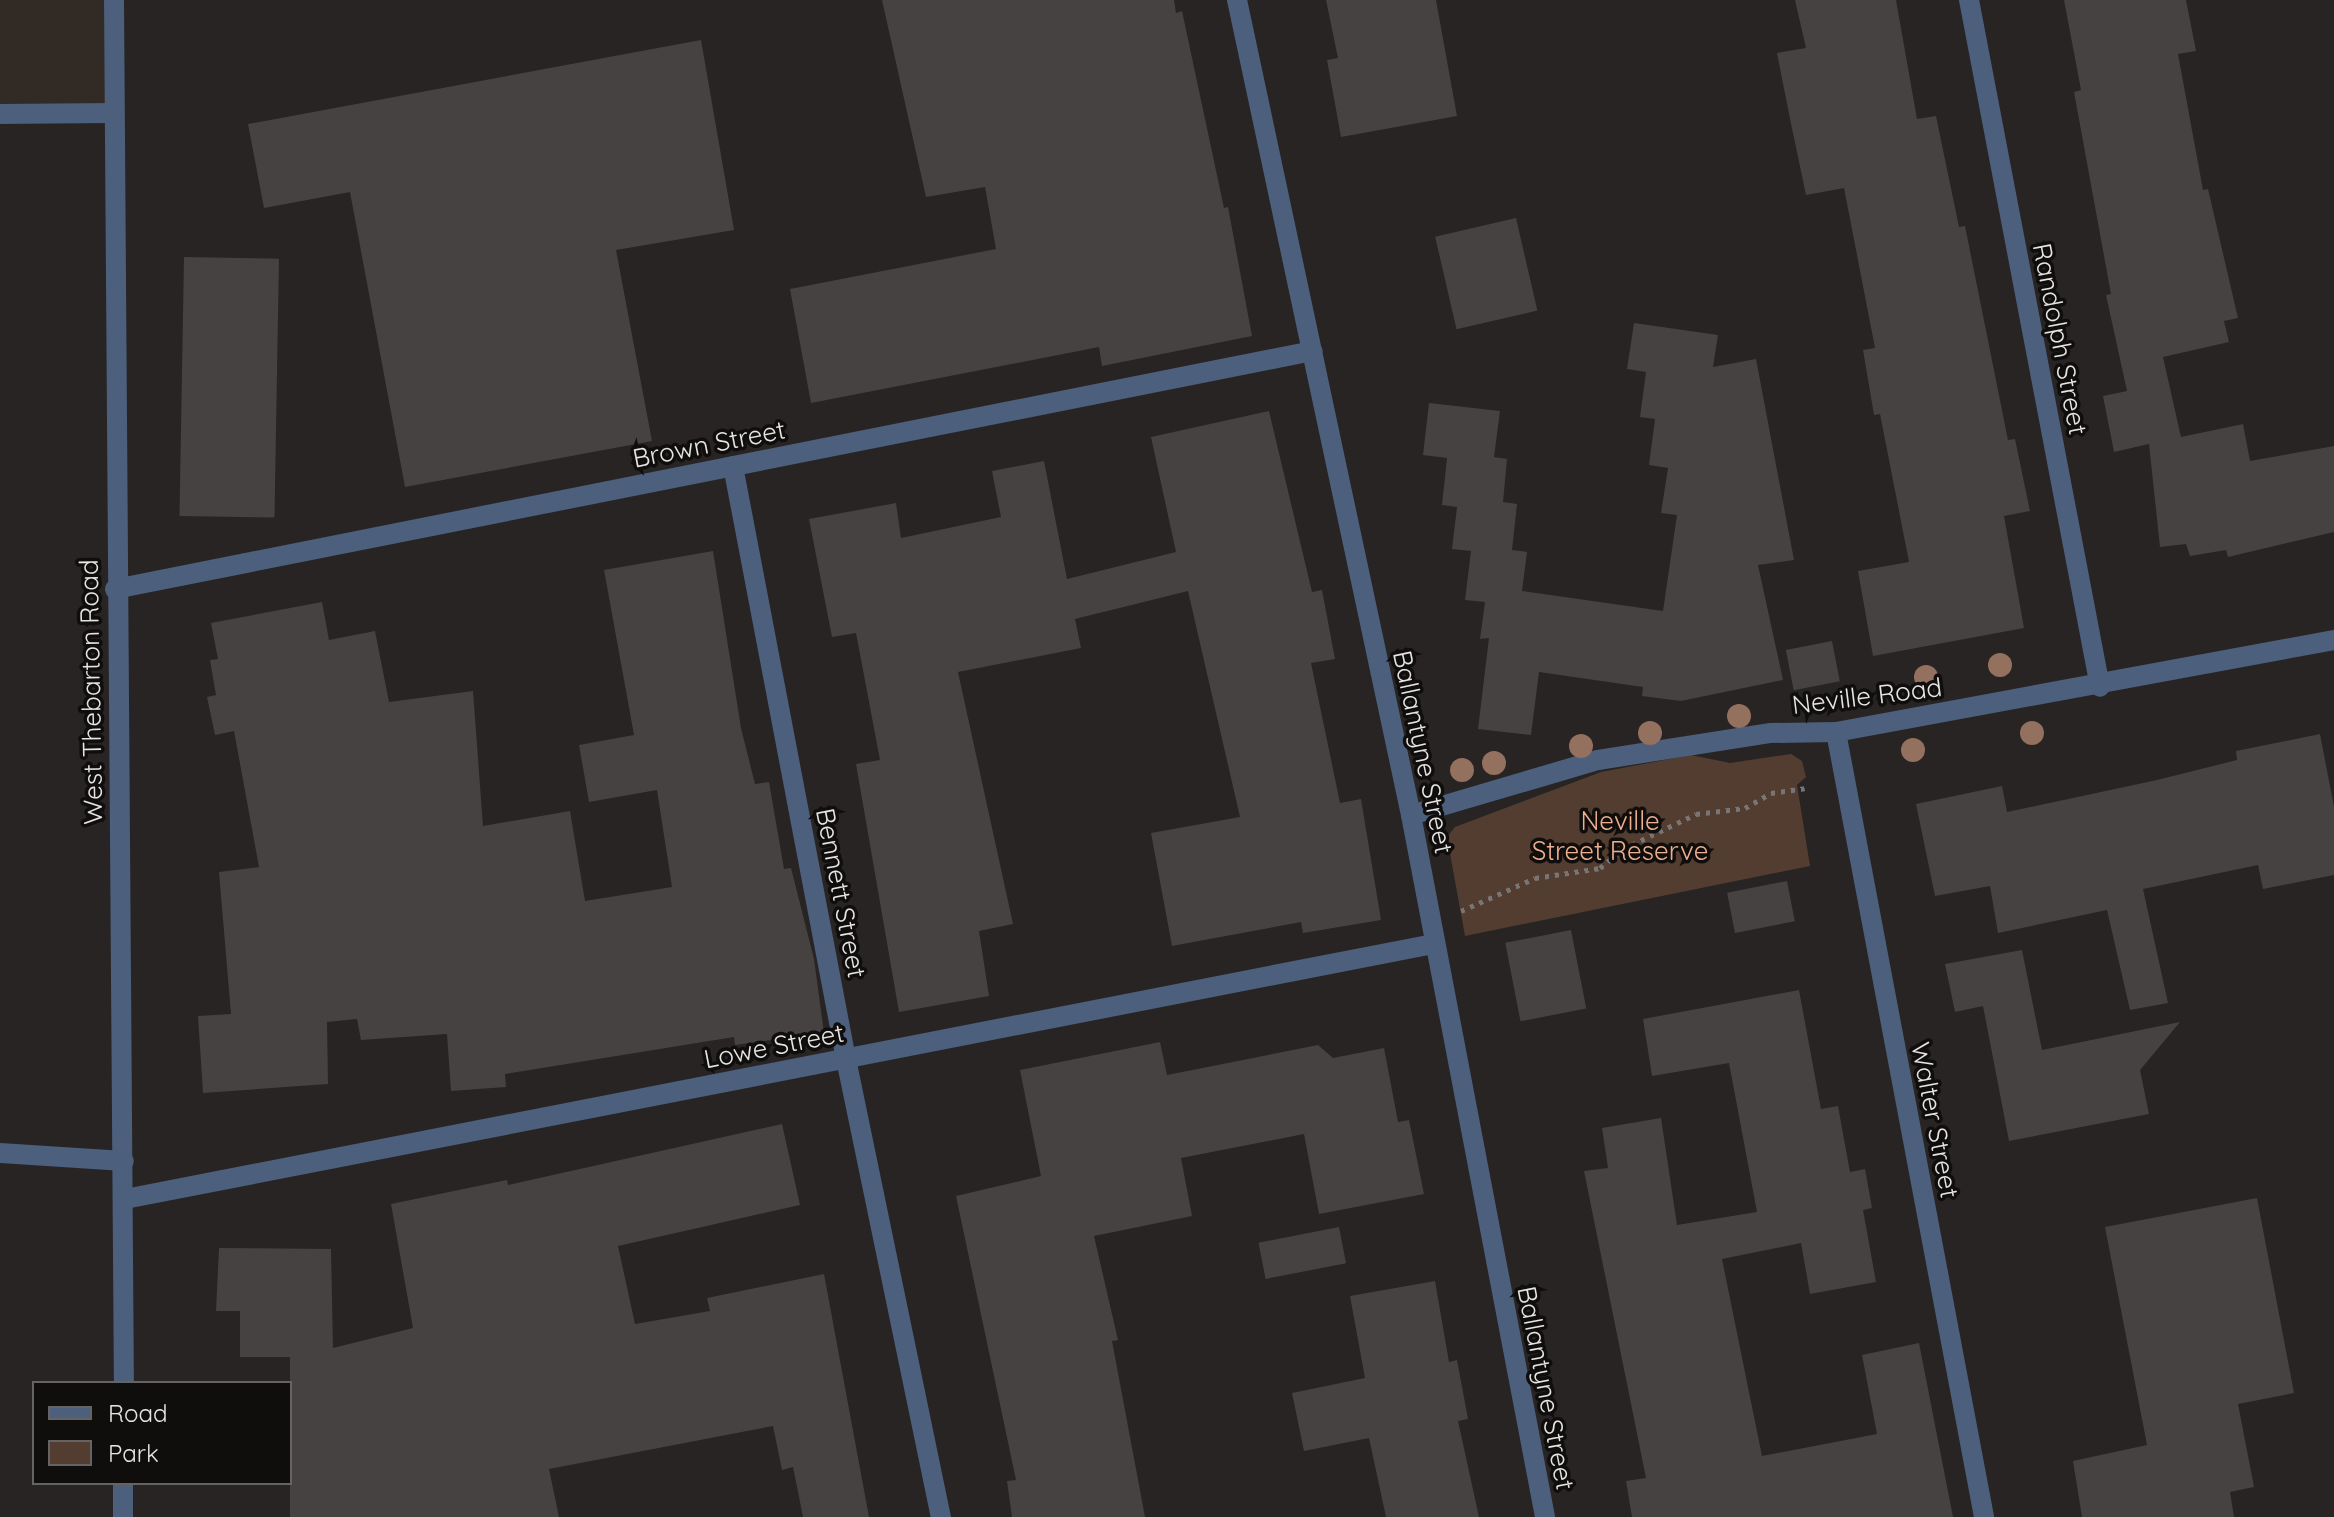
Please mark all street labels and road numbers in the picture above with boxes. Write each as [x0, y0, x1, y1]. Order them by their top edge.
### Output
street label: Randolph Street [2026, 241, 2094, 437]
street label: Brown Street [630, 414, 788, 474]
street label: West Thebarton Road [73, 559, 109, 825]
street label: Ballantyne Street [1386, 648, 1460, 856]
street label: Neville Road [1790, 671, 1944, 721]
street label: Bennett Street [809, 806, 873, 980]
street label: Lowe Street [701, 1017, 847, 1075]
street label: Walter Street [1905, 1039, 1965, 1201]
street label: Ballantyne Street [1511, 1283, 1581, 1493]

